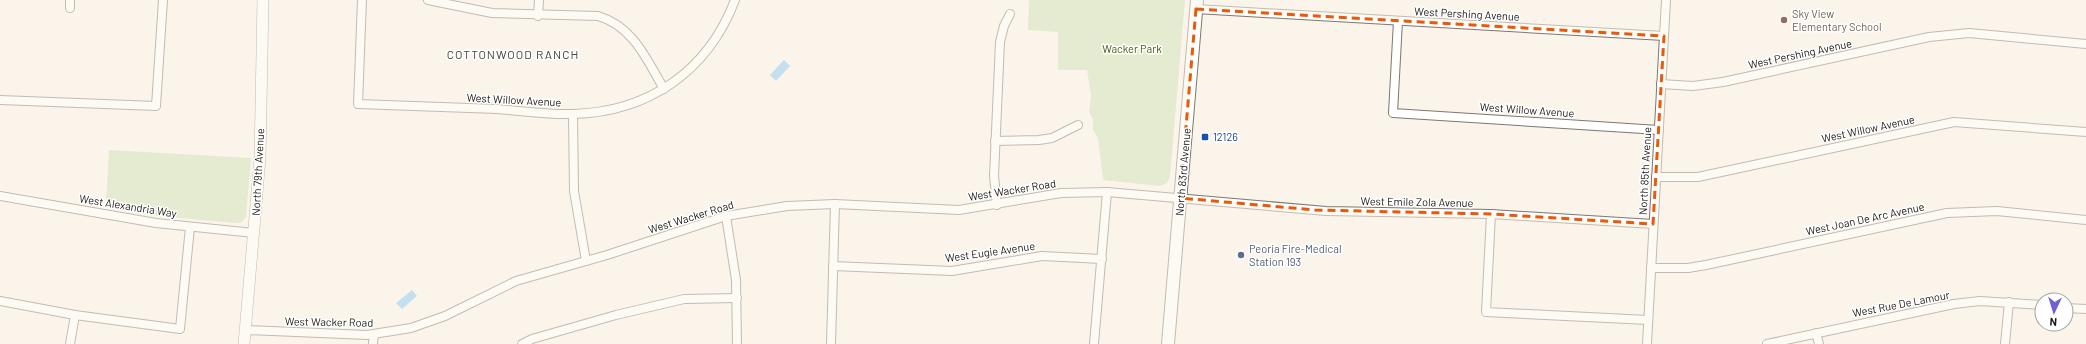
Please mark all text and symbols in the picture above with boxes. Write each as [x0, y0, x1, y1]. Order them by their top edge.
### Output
street label: West Pershing Avenue [1414, 4, 1520, 23]
place label: Sky View Elementary School [1792, 7, 1882, 33]
marker: Sky View Elementary School [1779, 15, 1789, 25]
street label: West Pershing Avenue [1747, 36, 1853, 71]
park label: Wacker Park [1102, 42, 1162, 55]
district label: COTTONWOOD RANCH [447, 47, 579, 61]
street label: West Willow Avenue [466, 91, 562, 108]
street label: West Willow Avenue [1479, 100, 1575, 119]
street label: West Willow Avenue [1820, 112, 1916, 145]
street label: North 85th Avenue [1636, 126, 1653, 215]
street label: North 83rd Avenue [1172, 127, 1193, 216]
street label: North 79th Avenue [249, 128, 266, 216]
place label: 12126 [1213, 130, 1238, 143]
marker: 12126 [1200, 132, 1210, 142]
street label: West Wacker Road [967, 176, 1057, 203]
street label: West Alexandria Way [78, 191, 178, 220]
street label: West Emile Zola Avenue [1360, 194, 1474, 209]
street label: West Wacker Road [647, 197, 735, 236]
street label: West Joan De Arc Avenue [1804, 200, 1925, 237]
street label: West Eugie Avenue [944, 239, 1036, 264]
place label: Peoria Fire-Medical Station 193 [1249, 242, 1341, 268]
marker: Peoria Fire-Medical Station 193 [1236, 250, 1246, 260]
street label: West Rue De Lamour [1851, 288, 1951, 319]
north arrow [2034, 292, 2074, 332]
street label: West Wacker Road [285, 314, 373, 329]
text: N [2049, 316, 2057, 329]

